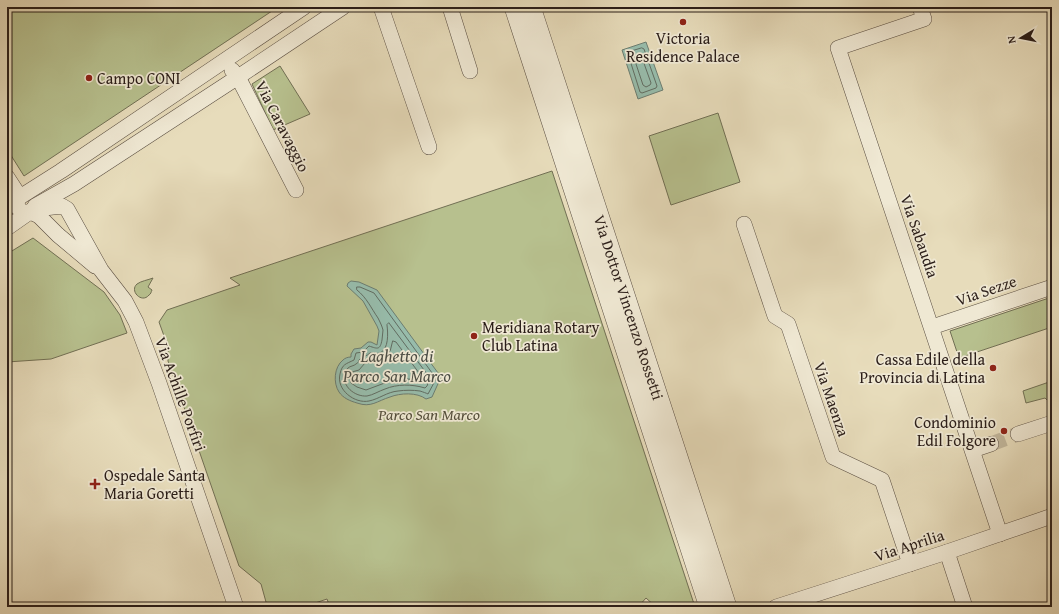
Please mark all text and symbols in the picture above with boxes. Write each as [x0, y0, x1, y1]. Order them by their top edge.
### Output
marker: Victoria Residence Palace [678, 17, 688, 27]
north arrow [1001, 18, 1041, 58]
place label: Victoria Residence Palace [626, 26, 740, 68]
text: N [1003, 34, 1020, 45]
place label: Campo CONI [97, 66, 181, 90]
marker: Campo CONI [84, 73, 94, 83]
street label: Via Caravaggio [250, 76, 316, 176]
street label: Via Sabaudia [895, 191, 946, 281]
street label: Via Dottor Vincenzo Rossetti [588, 212, 671, 403]
street label: Via Sezze [952, 268, 1020, 312]
place label: Meridiana Rotary Club Latina [482, 315, 600, 357]
marker: Meridiana Rotary Club Latina [469, 331, 479, 341]
street label: Via Achille Porfiri [149, 333, 213, 455]
water label: Laghetto di Parco San Marco [342, 343, 451, 388]
place label: Cassa Edile della Provincia di Latina [859, 347, 985, 389]
street label: Via Maenza [808, 358, 856, 440]
marker: Cassa Edile della Provincia di Latina [988, 363, 998, 373]
park label: Parco San Marco [377, 402, 480, 426]
place label: Condominio Edil Folgore [914, 410, 996, 452]
marker: Condominio Edil Folgore [999, 426, 1009, 436]
place label: Ospedale Santa Maria Goretti [104, 463, 206, 505]
marker: Ospedale Santa Maria Goretti [89, 478, 101, 490]
street label: Via Aprilia [871, 522, 947, 568]

